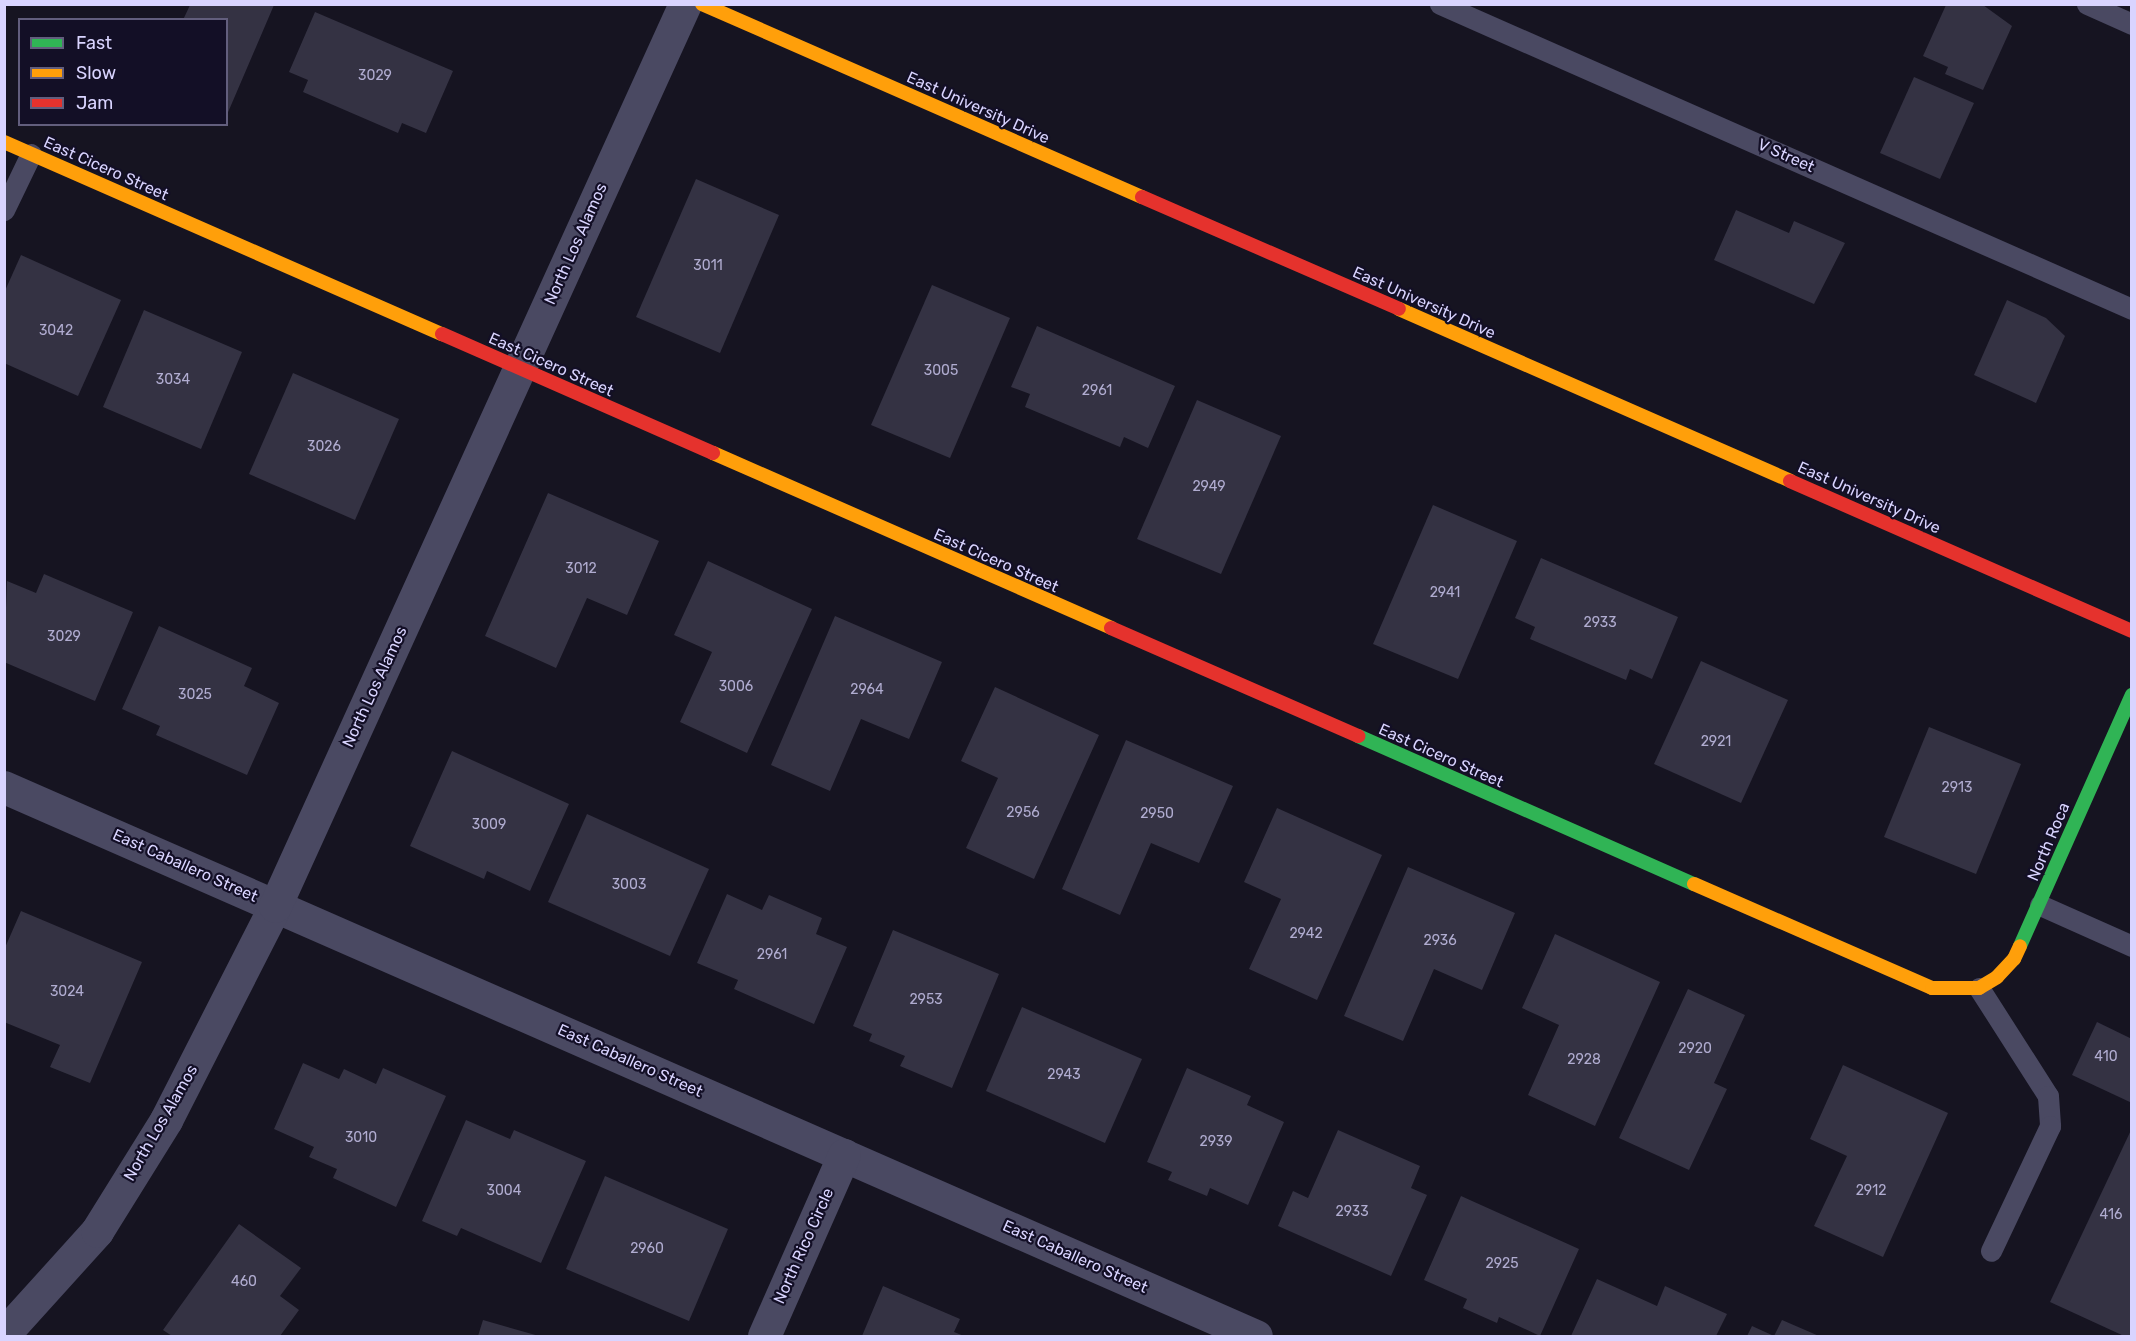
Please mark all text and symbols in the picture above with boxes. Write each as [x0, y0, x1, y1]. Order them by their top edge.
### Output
legend [18, 18, 228, 126]
text: Fast [76, 32, 112, 54]
text: Slow [76, 62, 116, 84]
house number: 3029 [358, 68, 392, 84]
street label: East University Drive [903, 68, 1053, 148]
text: Jam [76, 92, 113, 114]
street label: East Cicero Street [41, 133, 171, 205]
street label: V Street [1754, 135, 1818, 177]
street label: North Los Alamos [541, 180, 611, 308]
house number: 3011 [693, 258, 723, 274]
street label: East University Drive [1349, 263, 1499, 343]
house number: 3042 [39, 323, 73, 339]
street label: East Cicero Street [486, 329, 616, 401]
house number: 3005 [924, 363, 958, 379]
house number: 3034 [156, 372, 190, 388]
house number: 2961 [1082, 383, 1112, 399]
house number: 3026 [307, 439, 341, 455]
street label: East University Drive [1794, 458, 1944, 538]
house number: 2949 [1192, 479, 1226, 495]
street label: East Cicero Street [931, 525, 1061, 597]
house number: 3012 [565, 561, 597, 577]
house number: 2941 [1430, 585, 1460, 601]
house number: 2933 [1583, 615, 1617, 631]
street label: North Los Alamos [339, 623, 411, 751]
house number: 3029 [47, 629, 81, 645]
house number: 3006 [719, 679, 753, 695]
house number: 2964 [850, 682, 884, 698]
house number: 3025 [178, 687, 212, 703]
street label: East Cicero Street [1376, 720, 1506, 792]
house number: 2921 [1701, 734, 1731, 750]
house number: 2913 [1942, 780, 1972, 796]
street label: North Roca [2024, 800, 2074, 884]
house number: 2956 [1006, 805, 1040, 821]
house number: 2950 [1140, 806, 1174, 822]
house number: 3009 [472, 817, 506, 833]
street label: East Caballero Street [110, 825, 260, 907]
house number: 3003 [612, 877, 646, 893]
house number: 2942 [1289, 926, 1323, 942]
house number: 2936 [1423, 933, 1457, 949]
house number: 2961 [757, 947, 787, 963]
house number: 3024 [50, 984, 84, 1000]
house number: 2953 [909, 992, 943, 1008]
street label: East Caballero Street [555, 1020, 705, 1102]
house number: 2920 [1678, 1041, 1712, 1057]
house number: 410 [2094, 1049, 2118, 1065]
house number: 2928 [1567, 1052, 1601, 1068]
street label: North Los Alamos [120, 1061, 202, 1185]
house number: 2943 [1047, 1067, 1081, 1083]
house number: 3010 [345, 1130, 377, 1146]
house number: 2939 [1199, 1134, 1233, 1150]
house number: 3004 [487, 1183, 521, 1199]
house number: 2912 [1856, 1183, 1886, 1199]
street label: North Rico Circle [770, 1185, 838, 1307]
house number: 2933 [1335, 1204, 1369, 1220]
house number: 416 [2100, 1207, 2122, 1223]
street label: East Caballero Street [1000, 1216, 1150, 1298]
house number: 2960 [630, 1241, 664, 1257]
house number: 2925 [1485, 1256, 1519, 1272]
house number: 460 [231, 1274, 257, 1290]

